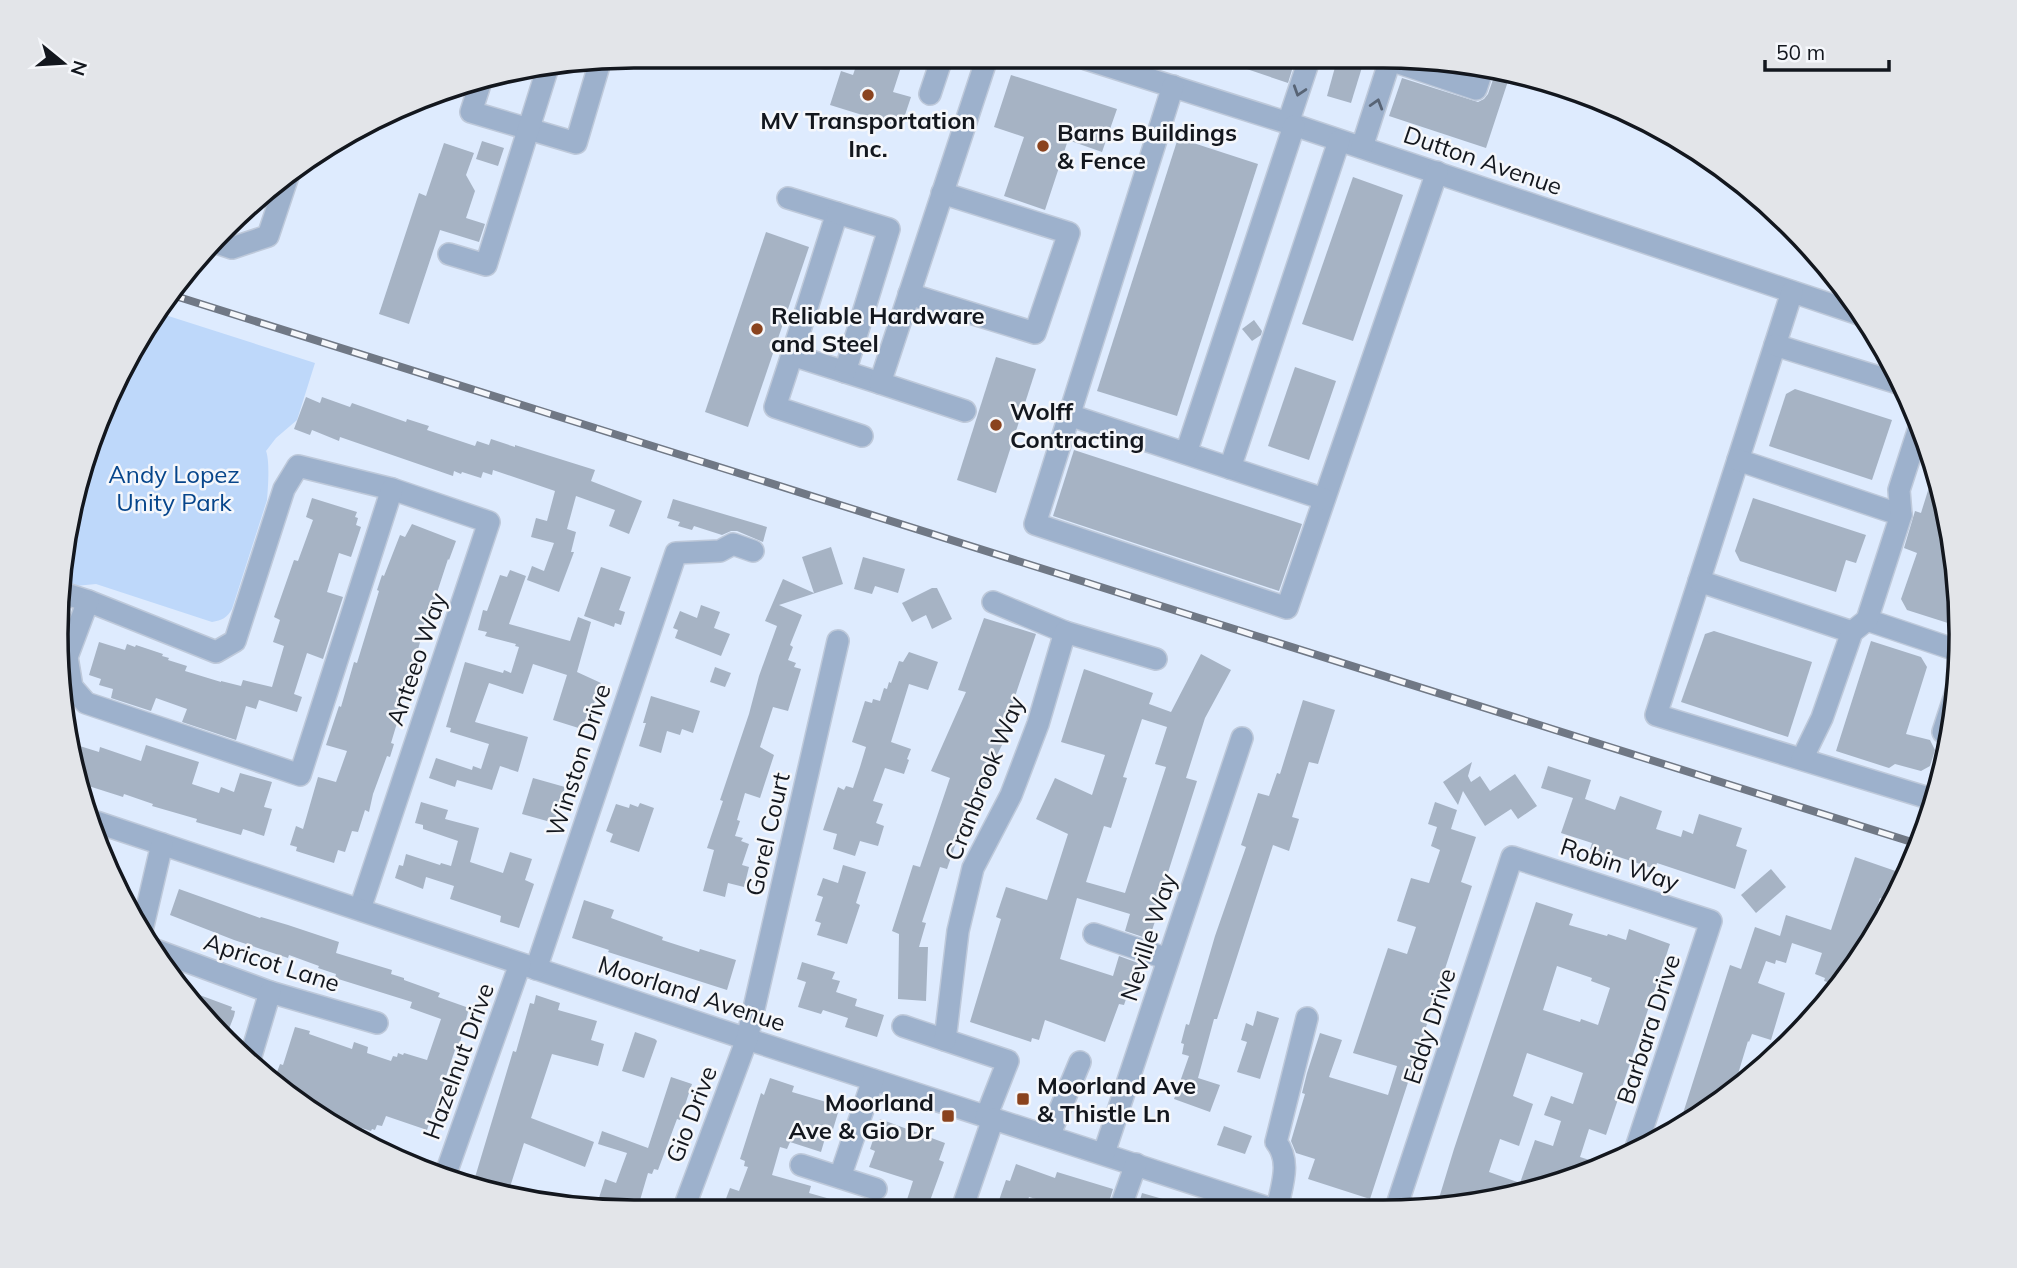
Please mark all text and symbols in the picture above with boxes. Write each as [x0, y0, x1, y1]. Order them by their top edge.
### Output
north arrow [28, 28, 98, 98]
scale bar [1765, 28, 1889, 72]
text: 50 m [1776, 39, 1825, 65]
text: N [66, 58, 93, 79]
one-way arrow [1293, 85, 1307, 97]
marker: MV Transportation Inc. [860, 87, 876, 103]
one-way arrow [1368, 98, 1383, 110]
place label: MV Transportation Inc. [760, 105, 976, 163]
place label: Barns Buildings & Fence [1057, 117, 1237, 175]
street label: Dutton Avenue [1400, 119, 1566, 201]
marker: Barns Buildings & Fence [1035, 138, 1051, 154]
place label: Reliable Hardware and Steel [771, 300, 985, 358]
marker: Reliable Hardware and Steel [749, 321, 765, 337]
place label: Wolff Contracting [1010, 396, 1144, 454]
marker: Wolff Contracting [988, 417, 1004, 433]
park label: Andy Lopez Unity Park [108, 459, 240, 517]
street label: Anteeo Way [379, 588, 453, 729]
street label: Winston Drive [539, 680, 617, 840]
street label: Cranbrook Way [937, 691, 1031, 865]
street label: Gorel Court [738, 769, 796, 899]
street label: Robin Way [1557, 831, 1683, 897]
street label: Neville Way [1113, 869, 1183, 1005]
street label: Apricot Lane [200, 926, 344, 998]
street label: Moorland Avenue [595, 949, 789, 1037]
street label: Barbara Drive [1610, 950, 1686, 1108]
street label: Eddy Drive [1396, 964, 1462, 1088]
street label: Hazelnut Drive [416, 979, 500, 1143]
street label: Gio Drive [659, 1061, 723, 1167]
place label: Moorland Ave & Thistle Ln [1037, 1070, 1196, 1128]
place label: Moorland Ave & Gio Dr [789, 1087, 935, 1145]
marker: Moorland Ave & Thistle Ln [1015, 1091, 1031, 1107]
marker: Moorland Ave & Gio Dr [940, 1108, 956, 1124]

